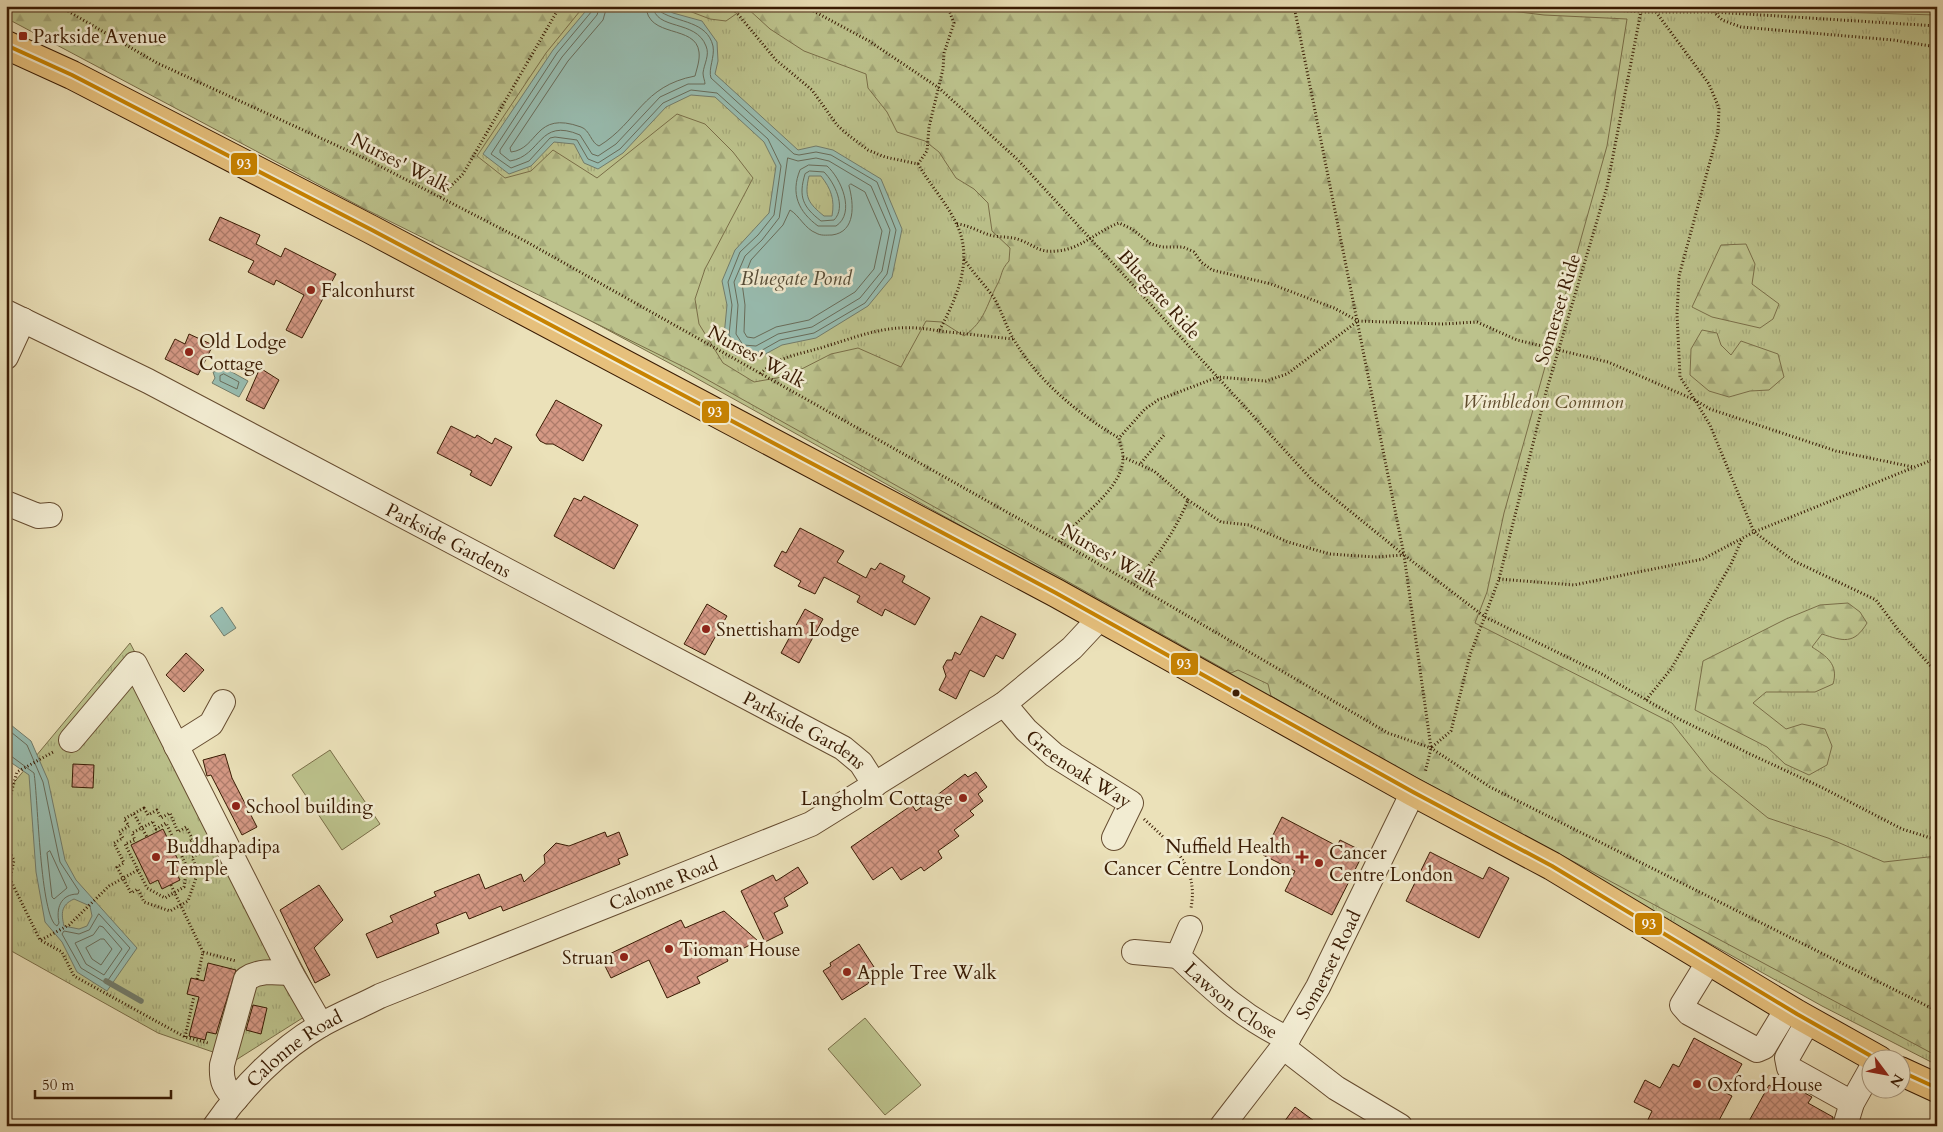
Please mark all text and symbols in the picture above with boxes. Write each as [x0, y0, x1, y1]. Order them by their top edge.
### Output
place label: Parkside Avenue [33, 24, 167, 50]
marker: Parkside Avenue [17, 30, 29, 42]
street label: Nurses' Walk [346, 127, 456, 199]
line badge: 93 [230, 152, 258, 176]
text: 93 [237, 155, 251, 174]
street label: Bluegate Ride [1112, 244, 1207, 345]
street label: Somerset Ride [1529, 251, 1587, 368]
water label: Bluegate Pond [740, 265, 853, 292]
place label: Falconhurst [321, 278, 415, 304]
marker: Falconhurst [305, 284, 317, 296]
street label: Nurses' Walk [703, 319, 811, 395]
place label: Old Lodge Cottage [199, 329, 287, 377]
marker: Old Lodge Cottage [183, 346, 195, 358]
park label: Wimbledon Common [1462, 389, 1624, 415]
line badge: 93 [701, 400, 730, 424]
text: 93 [708, 403, 722, 422]
street label: Parkside Gardens [381, 497, 516, 584]
street label: Nurses' Walk [1056, 517, 1164, 595]
place label: Snettisham Lodge [716, 617, 860, 643]
marker: Snettisham Lodge [700, 623, 712, 635]
line badge: 93 [1170, 652, 1199, 676]
text: 93 [1177, 655, 1191, 674]
street label: Parkside Gardens [738, 686, 873, 774]
unlabelled marker [1231, 688, 1241, 698]
street label: Greenoak Way [1020, 724, 1137, 814]
place label: Langholm Cottage [801, 786, 953, 812]
marker: Langholm Cottage [957, 792, 969, 804]
place label: School building [246, 794, 373, 820]
marker: School building [230, 800, 242, 812]
place label: Buddhapadipa Temple [166, 834, 280, 882]
place label: Nuffield Health Cancer Centre London [1104, 834, 1292, 882]
place label: Cancer Centre London [1329, 840, 1454, 888]
marker: Nuffield Health Cancer Centre London [1295, 850, 1309, 864]
marker: Buddhapadipa Temple [150, 851, 162, 863]
street label: Calonne Road [605, 851, 722, 917]
marker: Cancer Centre London [1313, 857, 1325, 869]
street label: Somerset Road [1290, 906, 1368, 1024]
line badge: 93 [1634, 912, 1663, 936]
text: 93 [1642, 915, 1656, 934]
place label: Tioman House [679, 937, 800, 963]
marker: Tioman House [663, 943, 675, 955]
place label: Struan [562, 945, 614, 971]
marker: Struan [618, 951, 630, 963]
street label: Lawson Close [1178, 957, 1282, 1045]
place label: Apple Tree Walk [857, 960, 998, 986]
marker: Apple Tree Walk [841, 966, 853, 978]
street label: Calonne Road [241, 1004, 347, 1093]
north arrow [1860, 1050, 1910, 1100]
scale bar [35, 1067, 171, 1099]
text: N [1885, 1070, 1908, 1091]
place label: Oxford House [1707, 1072, 1823, 1098]
text: 50 m [42, 1075, 74, 1095]
marker: Oxford House [1691, 1078, 1703, 1090]

